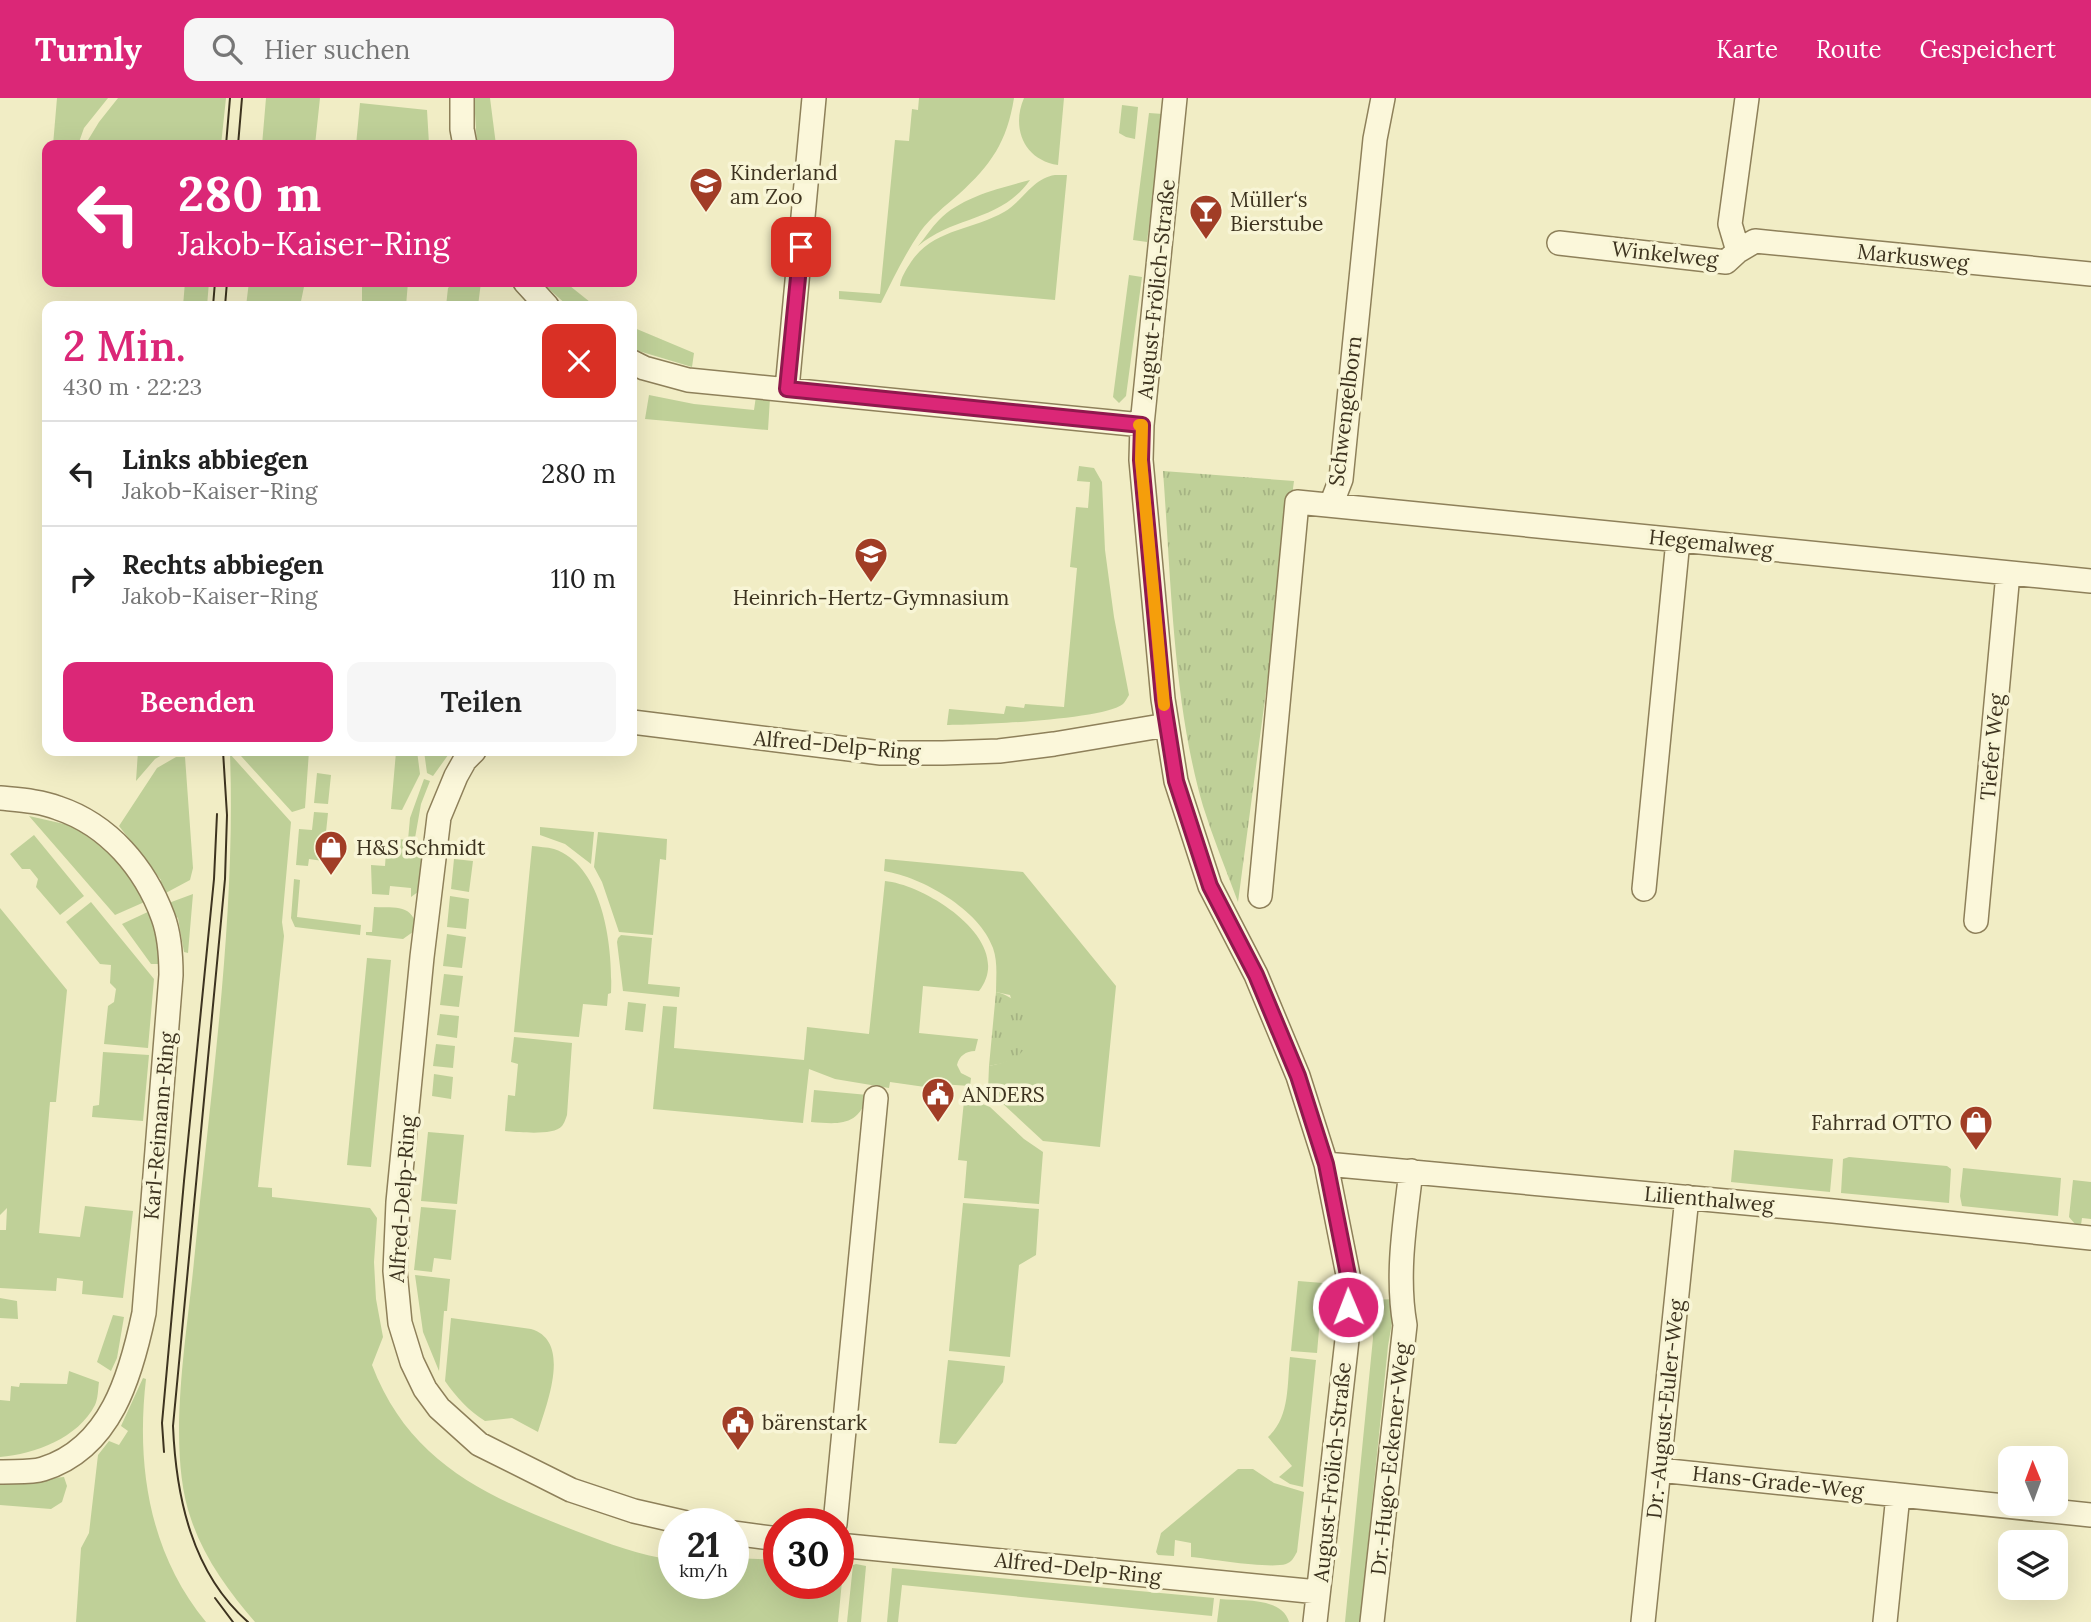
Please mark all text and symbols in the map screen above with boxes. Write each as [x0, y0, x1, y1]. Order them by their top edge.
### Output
search box [184, 18, 674, 81]
text: Turnly [35, 28, 142, 70]
icon: search [208, 30, 246, 68]
text: Hier suchen [264, 33, 410, 66]
text: Karte [1716, 34, 1778, 65]
text: Route [1816, 34, 1882, 65]
text: Gespeichert [1920, 34, 2056, 65]
place label: Kinderland am Zoo [730, 159, 838, 210]
text: 280 m [178, 162, 321, 224]
school or university icon: Kinderland am Zoo [687, 165, 725, 214]
icon: left [63, 168, 154, 259]
street label: August-Frölich-Straße [1131, 178, 1181, 401]
place label: Müller‘s Bierstube [1230, 186, 1323, 237]
bar icon: Müller‘s Bierstube [1187, 192, 1225, 241]
pin [771, 217, 831, 277]
text: Jakob-Kaiser-Ring [178, 223, 450, 264]
icon: arrive [782, 228, 820, 266]
street label: Winkelweg [1610, 235, 1720, 273]
street label: Markusweg [1856, 238, 1971, 276]
text: 2 Min. [63, 319, 186, 373]
button: close [542, 324, 616, 398]
street label: Schwengelborn [1322, 334, 1368, 488]
text: 430 m · 22:23 [63, 372, 202, 401]
text: Links abbiegen [122, 443, 308, 476]
icon: left [63, 455, 101, 493]
text: 280 m [541, 457, 616, 490]
text: Jakob-Kaiser-Ring [122, 476, 317, 505]
street label: Hegemalweg [1647, 523, 1775, 563]
school or university icon: Heinrich-Hertz-Gymnasium [852, 535, 890, 584]
text: Rechts abbiegen [122, 548, 324, 581]
icon: right [63, 560, 101, 598]
text: 110 m [551, 562, 616, 595]
text: Jakob-Kaiser-Ring [122, 581, 317, 610]
place label: Heinrich-Hertz-Gymnasium [733, 584, 1009, 611]
button: Beenden [63, 662, 333, 742]
button: Teilen [347, 662, 616, 742]
street label: Tiefer Weg [1974, 692, 2010, 801]
street label: Alfred-Delp-Ring [751, 724, 922, 766]
shop icon: H&S Schmidt [312, 828, 350, 877]
place label: H&S Schmidt [356, 834, 486, 861]
street label: Karl-Reimann-Ring [137, 1030, 181, 1221]
public building icon: ANDERS [919, 1075, 957, 1124]
place label: ANDERS [961, 1081, 1045, 1108]
shop icon: Fahrrad OTTO [1957, 1103, 1995, 1152]
place label: Fahrrad OTTO [1811, 1109, 1952, 1136]
street label: Alfred-Delp-Ring [383, 1114, 421, 1284]
street label: Lilienthalweg [1643, 1180, 1775, 1218]
position arrow [1311, 1270, 1385, 1344]
street label: Dr.-August-Euler-Weg [1640, 1298, 1690, 1520]
street label: Dr.-Hugo-Eckener-Weg [1364, 1341, 1416, 1577]
street label: August-Frölich-Straße [1307, 1361, 1357, 1584]
public building icon: bärenstark [719, 1403, 757, 1452]
place label: bärenstark [762, 1409, 868, 1436]
north arrow [1998, 1446, 2068, 1516]
map controls [1998, 1446, 2068, 1600]
street label: Hans-Grade-Weg [1691, 1460, 1865, 1504]
speed limit sign: 30 [763, 1508, 854, 1599]
text: 21 [687, 1522, 720, 1567]
button: layers [1998, 1530, 2068, 1600]
street label: Alfred-Delp-Ring [992, 1546, 1163, 1590]
text: km/h [679, 1559, 728, 1582]

